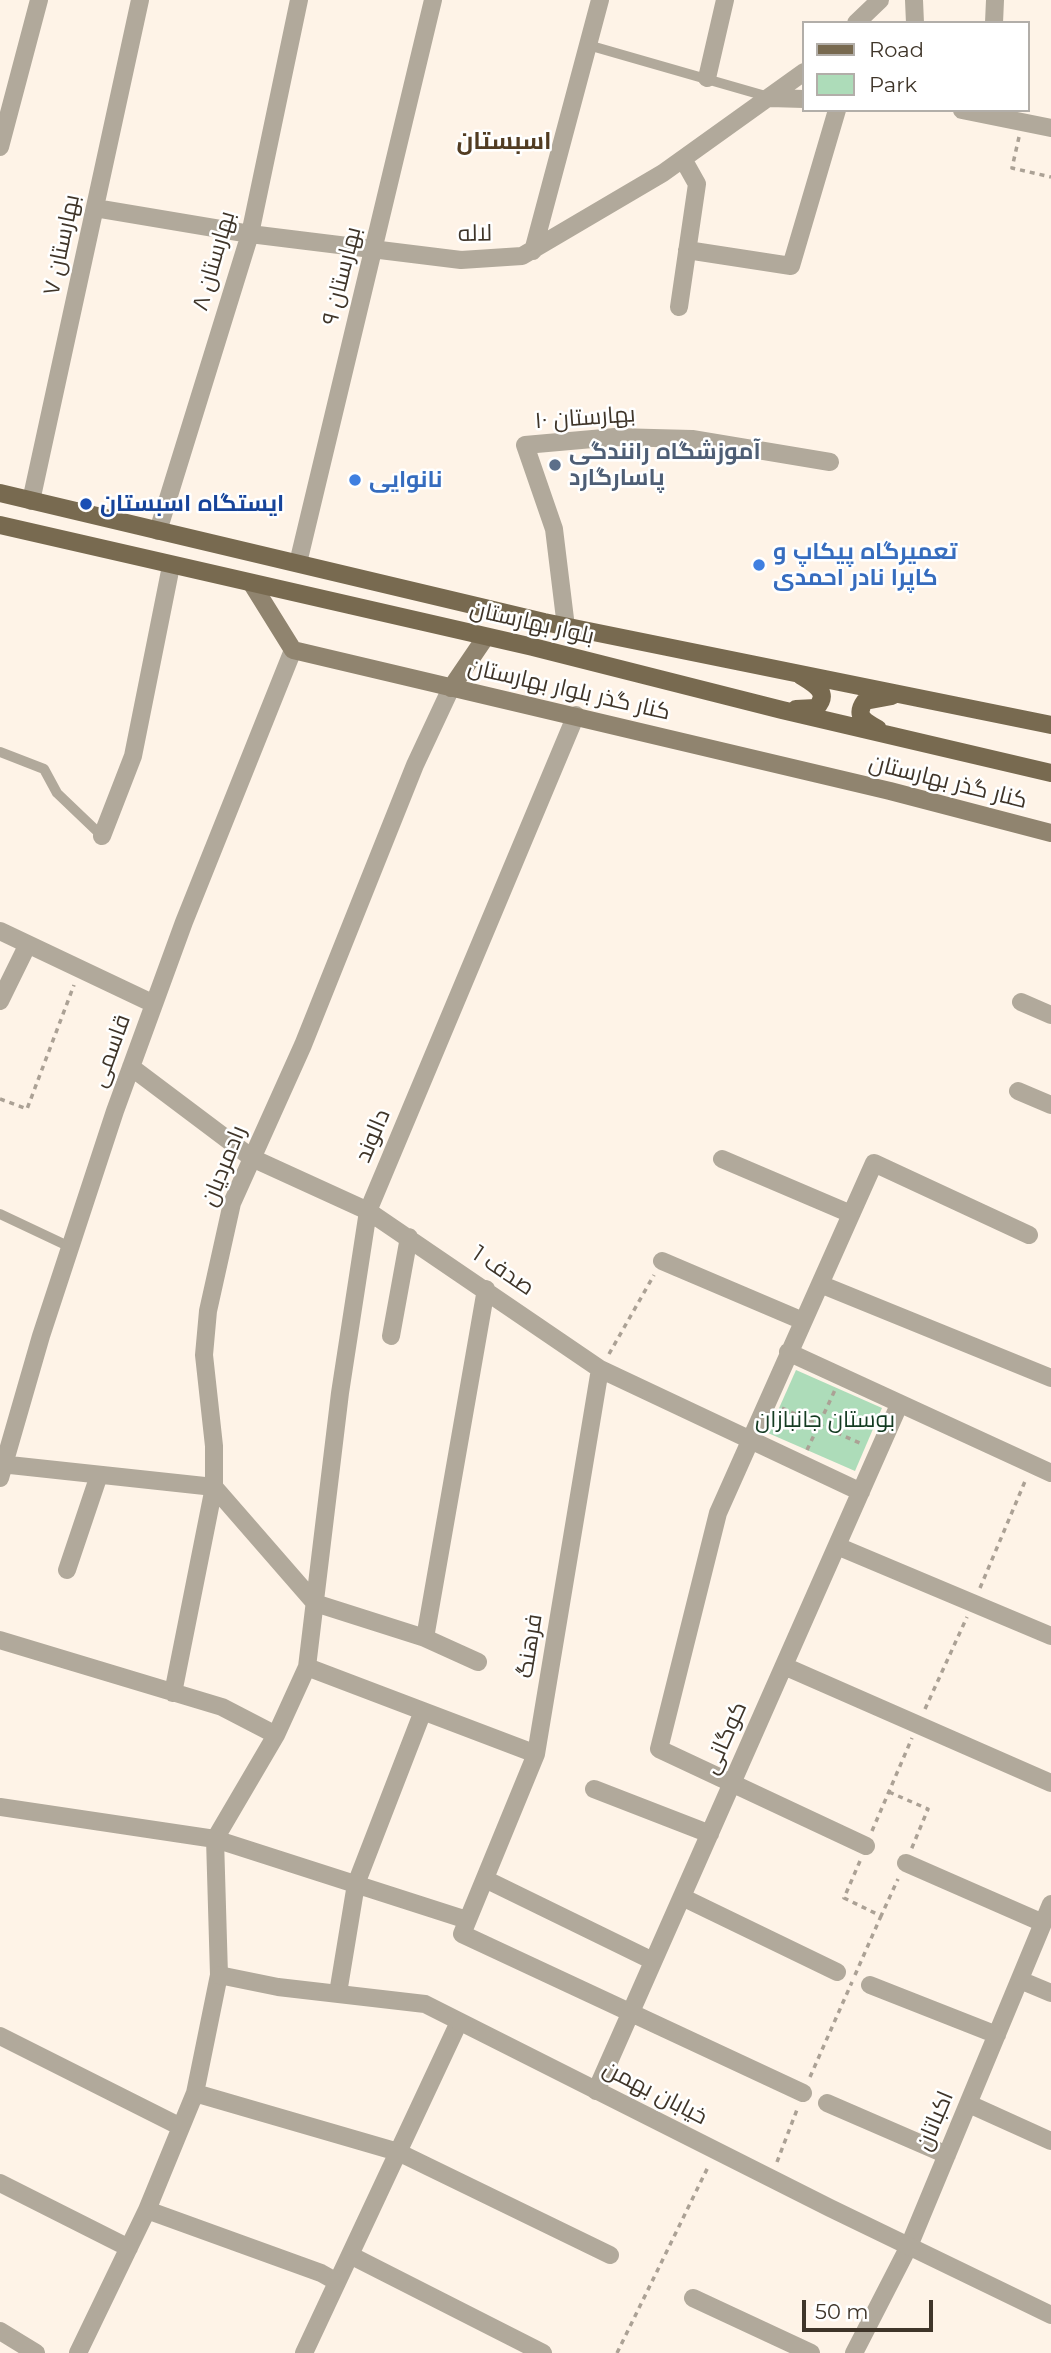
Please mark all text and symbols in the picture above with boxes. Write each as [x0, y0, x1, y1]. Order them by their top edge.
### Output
legend [802, 21, 1030, 112]
text: Road [869, 37, 924, 62]
text: Park [869, 72, 917, 97]
district label: اسبستان [456, 128, 552, 156]
street label: بهارستان ۷ [38, 192, 86, 298]
street label: بهارستان ۸ [187, 208, 241, 314]
street label: لاله [458, 220, 492, 248]
street label: بهارستان ۹ [317, 224, 367, 328]
street label: بهارستان ۱۰ [534, 401, 636, 435]
place label: آموزشگاه رانندگی پاسارگارد [569, 438, 761, 492]
marker: آموزشگاه رانندگی پاسارگارد [547, 457, 563, 473]
place label: نانوایی [369, 466, 442, 494]
marker: نانوایی [347, 472, 363, 488]
place label: ایستگاه اسبستان [100, 490, 284, 518]
marker: ایستگاه اسبستان [78, 496, 94, 512]
place label: تعمیرگاه پیکاپ و کاپرا نادر احمدی [773, 538, 957, 592]
marker: تعمیرگاه پیکاپ و کاپرا نادر احمدی [751, 557, 767, 573]
street label: بلوار بهارستان [467, 595, 597, 651]
street label: کنار گذر بلوار بهارستان [465, 653, 673, 727]
street label: کنار گذر بهارستان [866, 749, 1030, 815]
street label: قاسمی [85, 1011, 137, 1091]
street label: دالوند [349, 1105, 397, 1167]
street label: رادمردیان [195, 1122, 253, 1210]
street label: صدف 1 [467, 1240, 539, 1302]
park label: بوستان جانبازان [755, 1406, 895, 1434]
street label: فرهنگ [511, 1612, 549, 1680]
street label: کوگانی [697, 1697, 753, 1779]
street label: خیابان بهمن [598, 2055, 712, 2131]
street label: اکباتان [910, 2087, 960, 2155]
scale bar [806, 2286, 937, 2330]
text: 50 m [815, 2299, 869, 2324]

